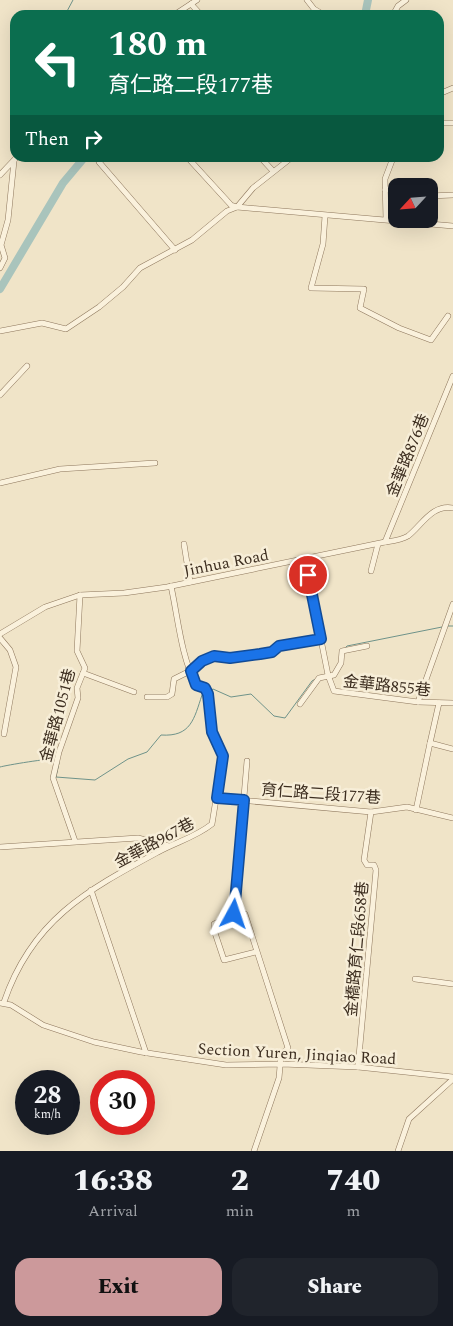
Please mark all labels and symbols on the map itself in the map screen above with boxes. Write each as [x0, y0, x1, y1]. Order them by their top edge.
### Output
north arrow [388, 178, 438, 228]
street label: 金華路876巷 [380, 410, 436, 501]
street label: Jinhua Road [181, 543, 271, 583]
pin [287, 554, 329, 596]
street label: 金華路1051巷 [34, 666, 82, 765]
street label: 金華路855巷 [342, 669, 432, 703]
street label: 育仁路二段177巷 [260, 778, 382, 810]
street label: 金華路967巷 [110, 812, 199, 874]
street label: 金橋路育仁段658巷 [339, 880, 375, 1018]
position arrow [207, 887, 259, 939]
street label: Section Yuren, Jinqiao Road [197, 1037, 397, 1071]
speed limit sign: 30 [90, 1070, 155, 1135]

